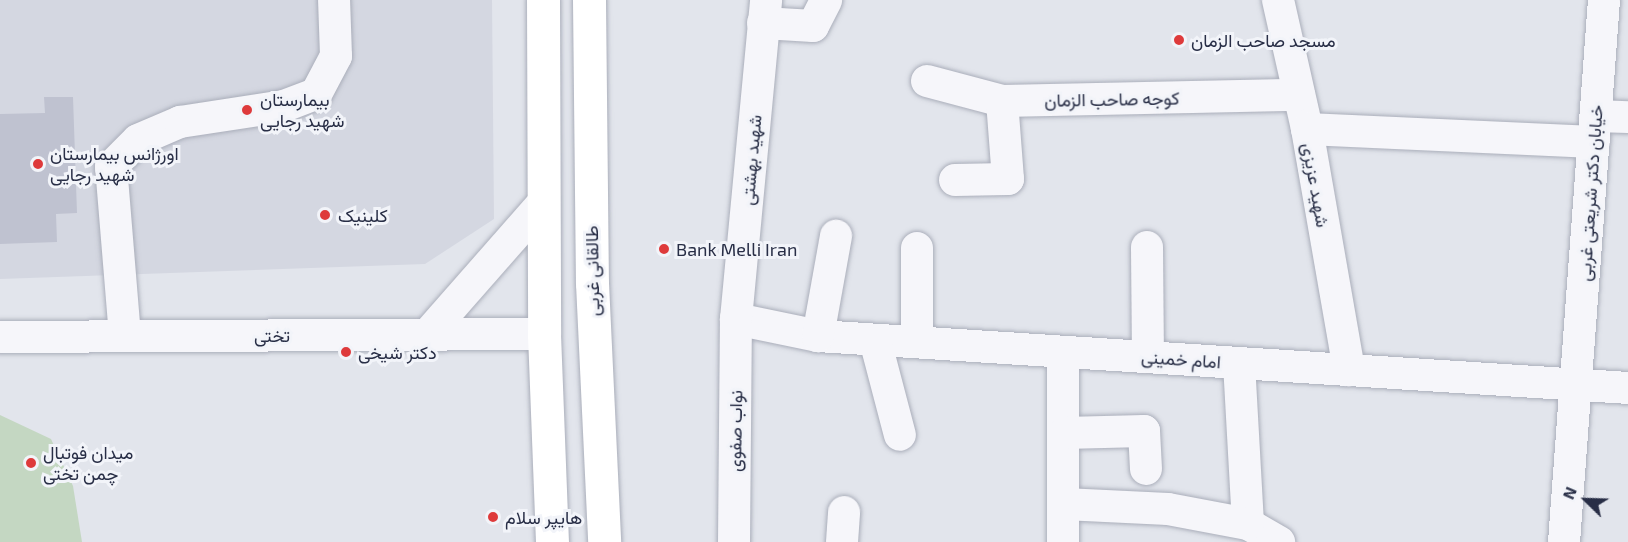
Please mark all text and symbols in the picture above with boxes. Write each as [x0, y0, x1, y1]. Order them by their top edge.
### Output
place label: مسجد صاحب الزمان [1191, 29, 1336, 51]
marker: مسجد صاحب الزمان [1172, 33, 1186, 47]
street label: کوجه صاحب الزمان [1044, 87, 1180, 111]
place label: بیمارستان شهید رجایی [260, 89, 345, 132]
marker: بیمارستان شهید رجایی [238, 101, 256, 119]
street label: خیابان دکتر شریعتی غربی [1573, 104, 1607, 282]
street label: شهید بهشتی [736, 114, 766, 206]
street label: شهید عزیزی [1298, 141, 1334, 229]
place label: اورژانس بیمارستان شهید رجایی [50, 143, 179, 186]
marker: اورژانس بیمارستان شهید رجایی [31, 157, 45, 171]
place label: کلینیک [338, 204, 388, 226]
marker: کلینیک [316, 206, 334, 224]
street label: طالقانی غربی [580, 225, 604, 317]
place label: Bank Melli Iran [676, 238, 798, 260]
marker: Bank Melli Iran [657, 242, 671, 256]
street label: تختی [254, 324, 290, 346]
place label: دکتر شیخی [358, 341, 436, 363]
marker: دکتر شیخی [339, 345, 353, 359]
street label: امام خمینی [1140, 345, 1222, 373]
street label: نواب صفوی [723, 390, 747, 472]
place label: میدان فوتبال چمن تختی [43, 442, 133, 484]
marker: میدان فوتبال چمن تختی [24, 456, 38, 470]
north arrow [1556, 470, 1616, 530]
text: N [1558, 484, 1580, 502]
place label: هایپر سلام [505, 506, 582, 528]
marker: هایپر سلام [486, 510, 500, 524]

